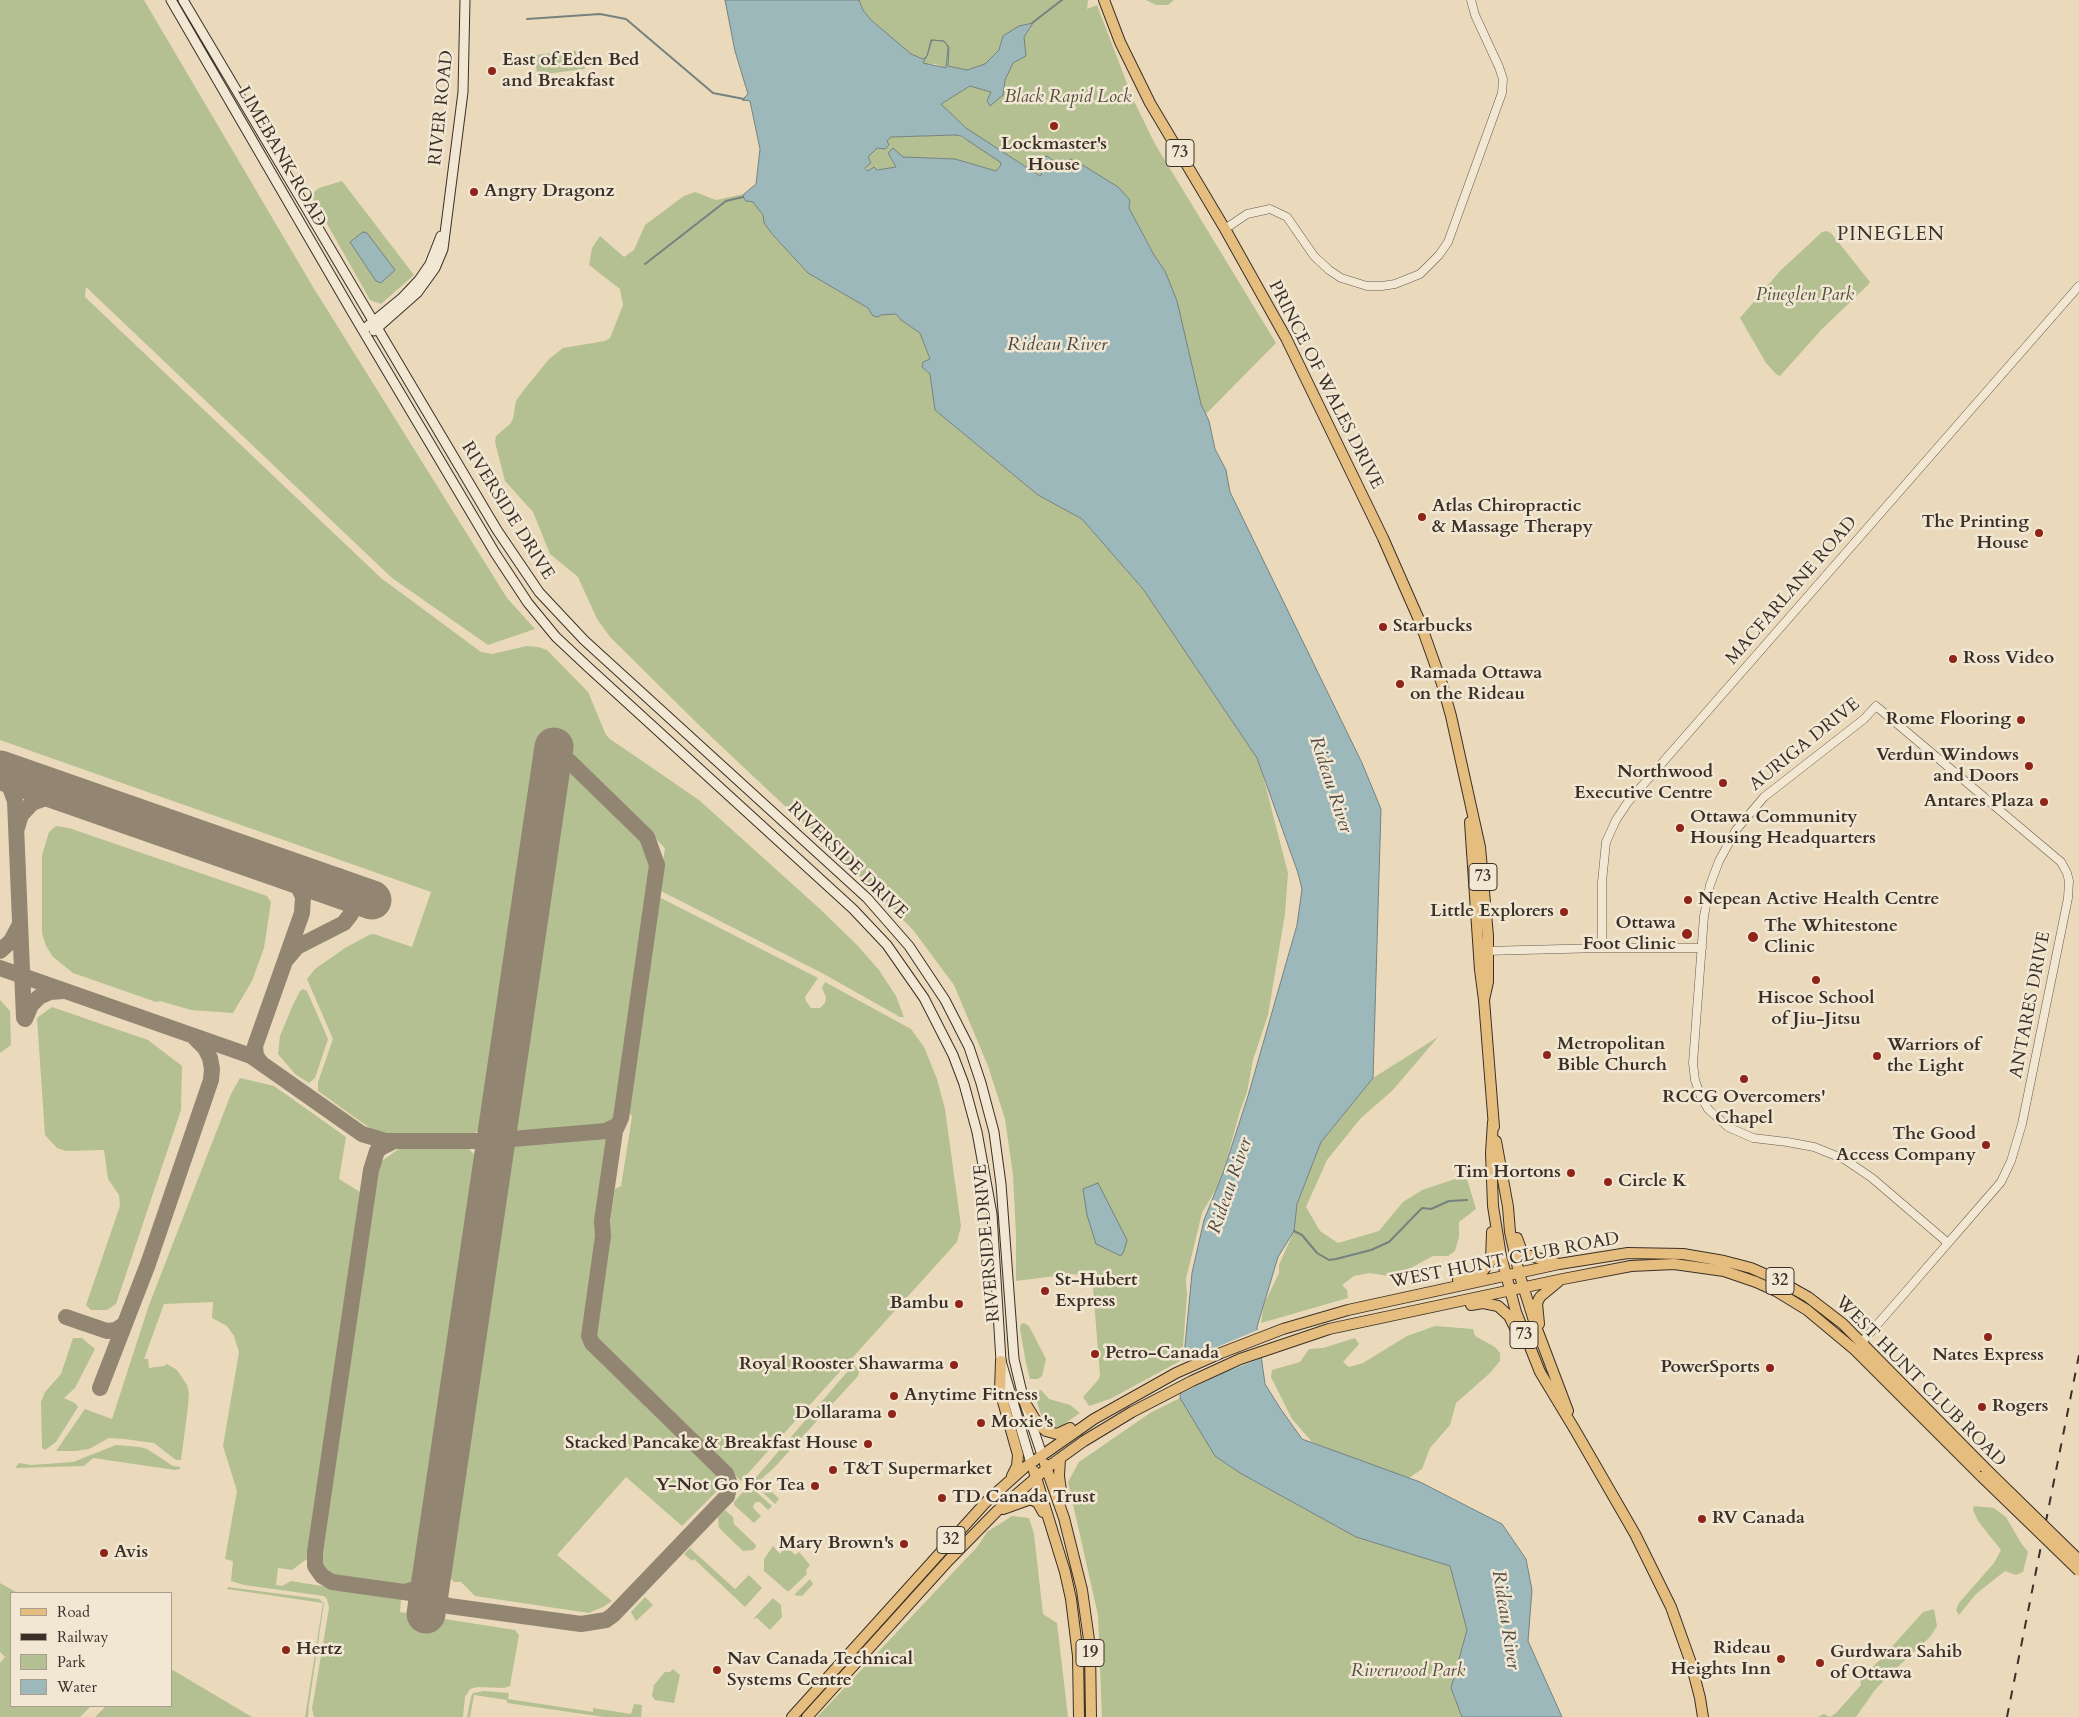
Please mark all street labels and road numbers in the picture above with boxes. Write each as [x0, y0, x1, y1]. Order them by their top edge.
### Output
street label: RIVER ROAD [425, 49, 459, 167]
street label: LIMEBANK ROAD [232, 83, 330, 231]
road number: 73 [1166, 140, 1194, 167]
street label: PRINCE OF WALES DRIVE [1263, 277, 1387, 493]
street label: RIVERSIDE DRIVE [456, 438, 558, 584]
street label: MACFARLANE ROAD [1722, 512, 1862, 670]
street label: AURIGA DRIVE [1746, 694, 1864, 796]
street label: RIVERSIDE DRIVE [782, 798, 912, 924]
road number: 73 [1469, 864, 1497, 890]
street label: ANTARES DRIVE [2006, 930, 2056, 1080]
street label: RIVERSIDE DRIVE [970, 1163, 1006, 1323]
street label: WEST HUNT CLUB ROAD [1389, 1228, 1621, 1294]
road number: 32 [1766, 1268, 1794, 1294]
street label: WEST HUNT CLUB ROAD [1830, 1292, 2010, 1472]
road number: 73 [1510, 1322, 1538, 1348]
road number: 32 [937, 1526, 965, 1554]
road number: 19 [1076, 1640, 1104, 1666]

